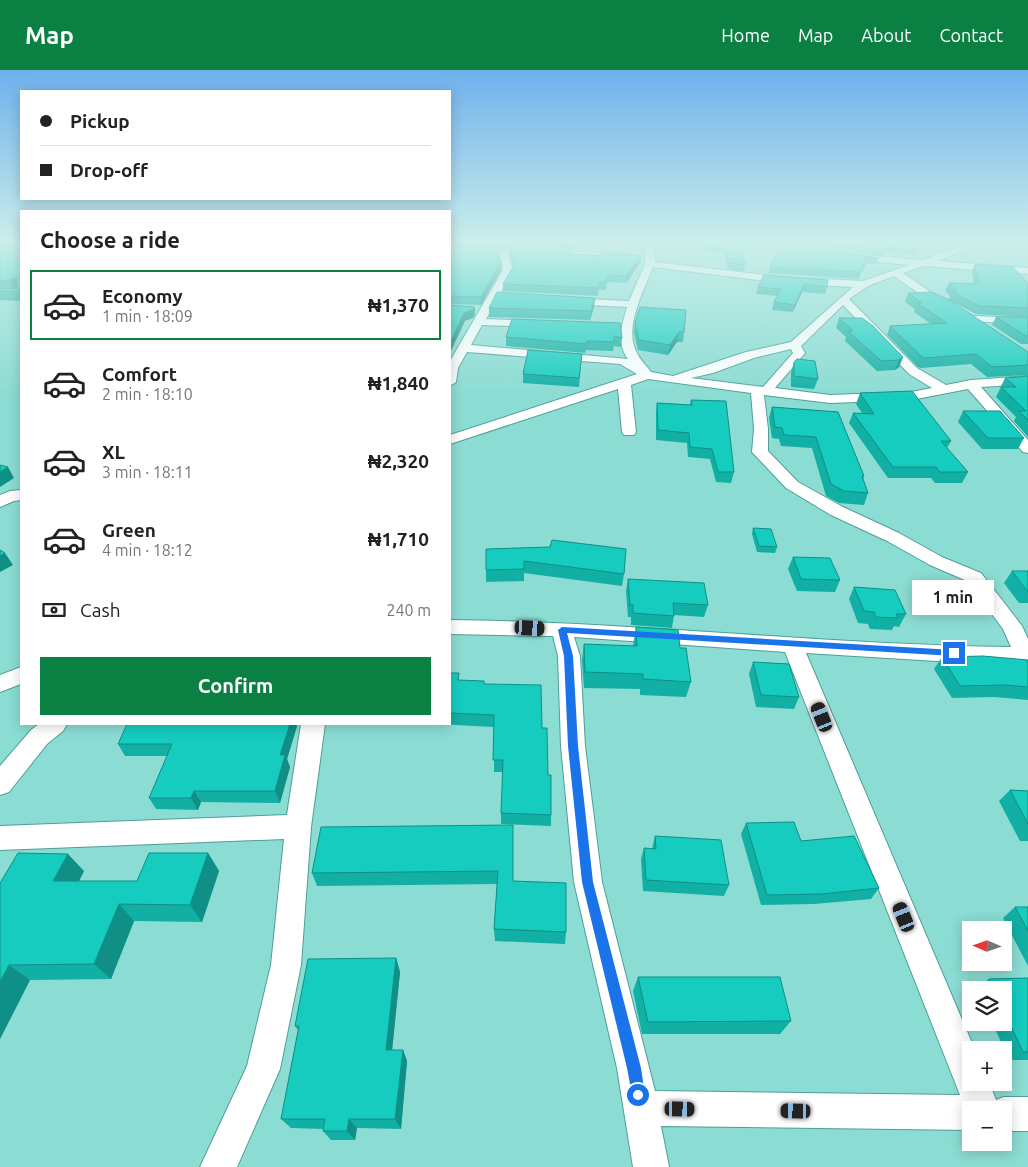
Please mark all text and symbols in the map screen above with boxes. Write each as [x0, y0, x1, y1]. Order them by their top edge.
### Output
text: Map [25, 22, 74, 49]
text: Home [721, 25, 770, 45]
text: Map [798, 25, 833, 45]
text: About [861, 25, 911, 45]
text: Contact [939, 25, 1003, 45]
text: Pickup [70, 110, 130, 132]
text: Drop-off [70, 159, 148, 181]
text: Choose a ride [40, 227, 180, 252]
icon: car [42, 283, 87, 328]
text: Economy [102, 285, 183, 307]
text: ₦1,370 [368, 294, 429, 316]
text: 1 min · 18:09 [102, 307, 193, 325]
icon: car [42, 361, 87, 406]
text: Comfort [102, 363, 177, 385]
text: ₦1,840 [368, 372, 429, 394]
text: 2 min · 18:10 [102, 385, 193, 403]
icon: car [42, 439, 87, 484]
text: XL [102, 441, 125, 463]
text: ₦2,320 [368, 450, 429, 472]
text: 3 min · 18:11 [102, 463, 193, 481]
icon: car [42, 517, 87, 562]
text: Green [102, 519, 156, 541]
text: ₦1,710 [368, 528, 429, 550]
text: 4 min · 18:12 [102, 541, 193, 559]
callout: 1 min [913, 580, 995, 616]
text: 1 min [933, 588, 973, 606]
icon: cash [40, 596, 68, 624]
text: Cash [80, 599, 121, 621]
text: 240 m [386, 601, 431, 619]
car [514, 620, 545, 636]
route end [943, 642, 965, 664]
button: Confirm [40, 657, 431, 715]
car [809, 700, 834, 734]
car [891, 900, 916, 934]
north arrow [962, 921, 1012, 971]
map controls [962, 921, 1012, 1151]
button: layers [962, 981, 1012, 1031]
button: + [962, 1041, 1012, 1091]
route start [627, 1084, 649, 1106]
car [664, 1101, 695, 1117]
button: − [962, 1101, 1012, 1151]
car [780, 1103, 811, 1119]

